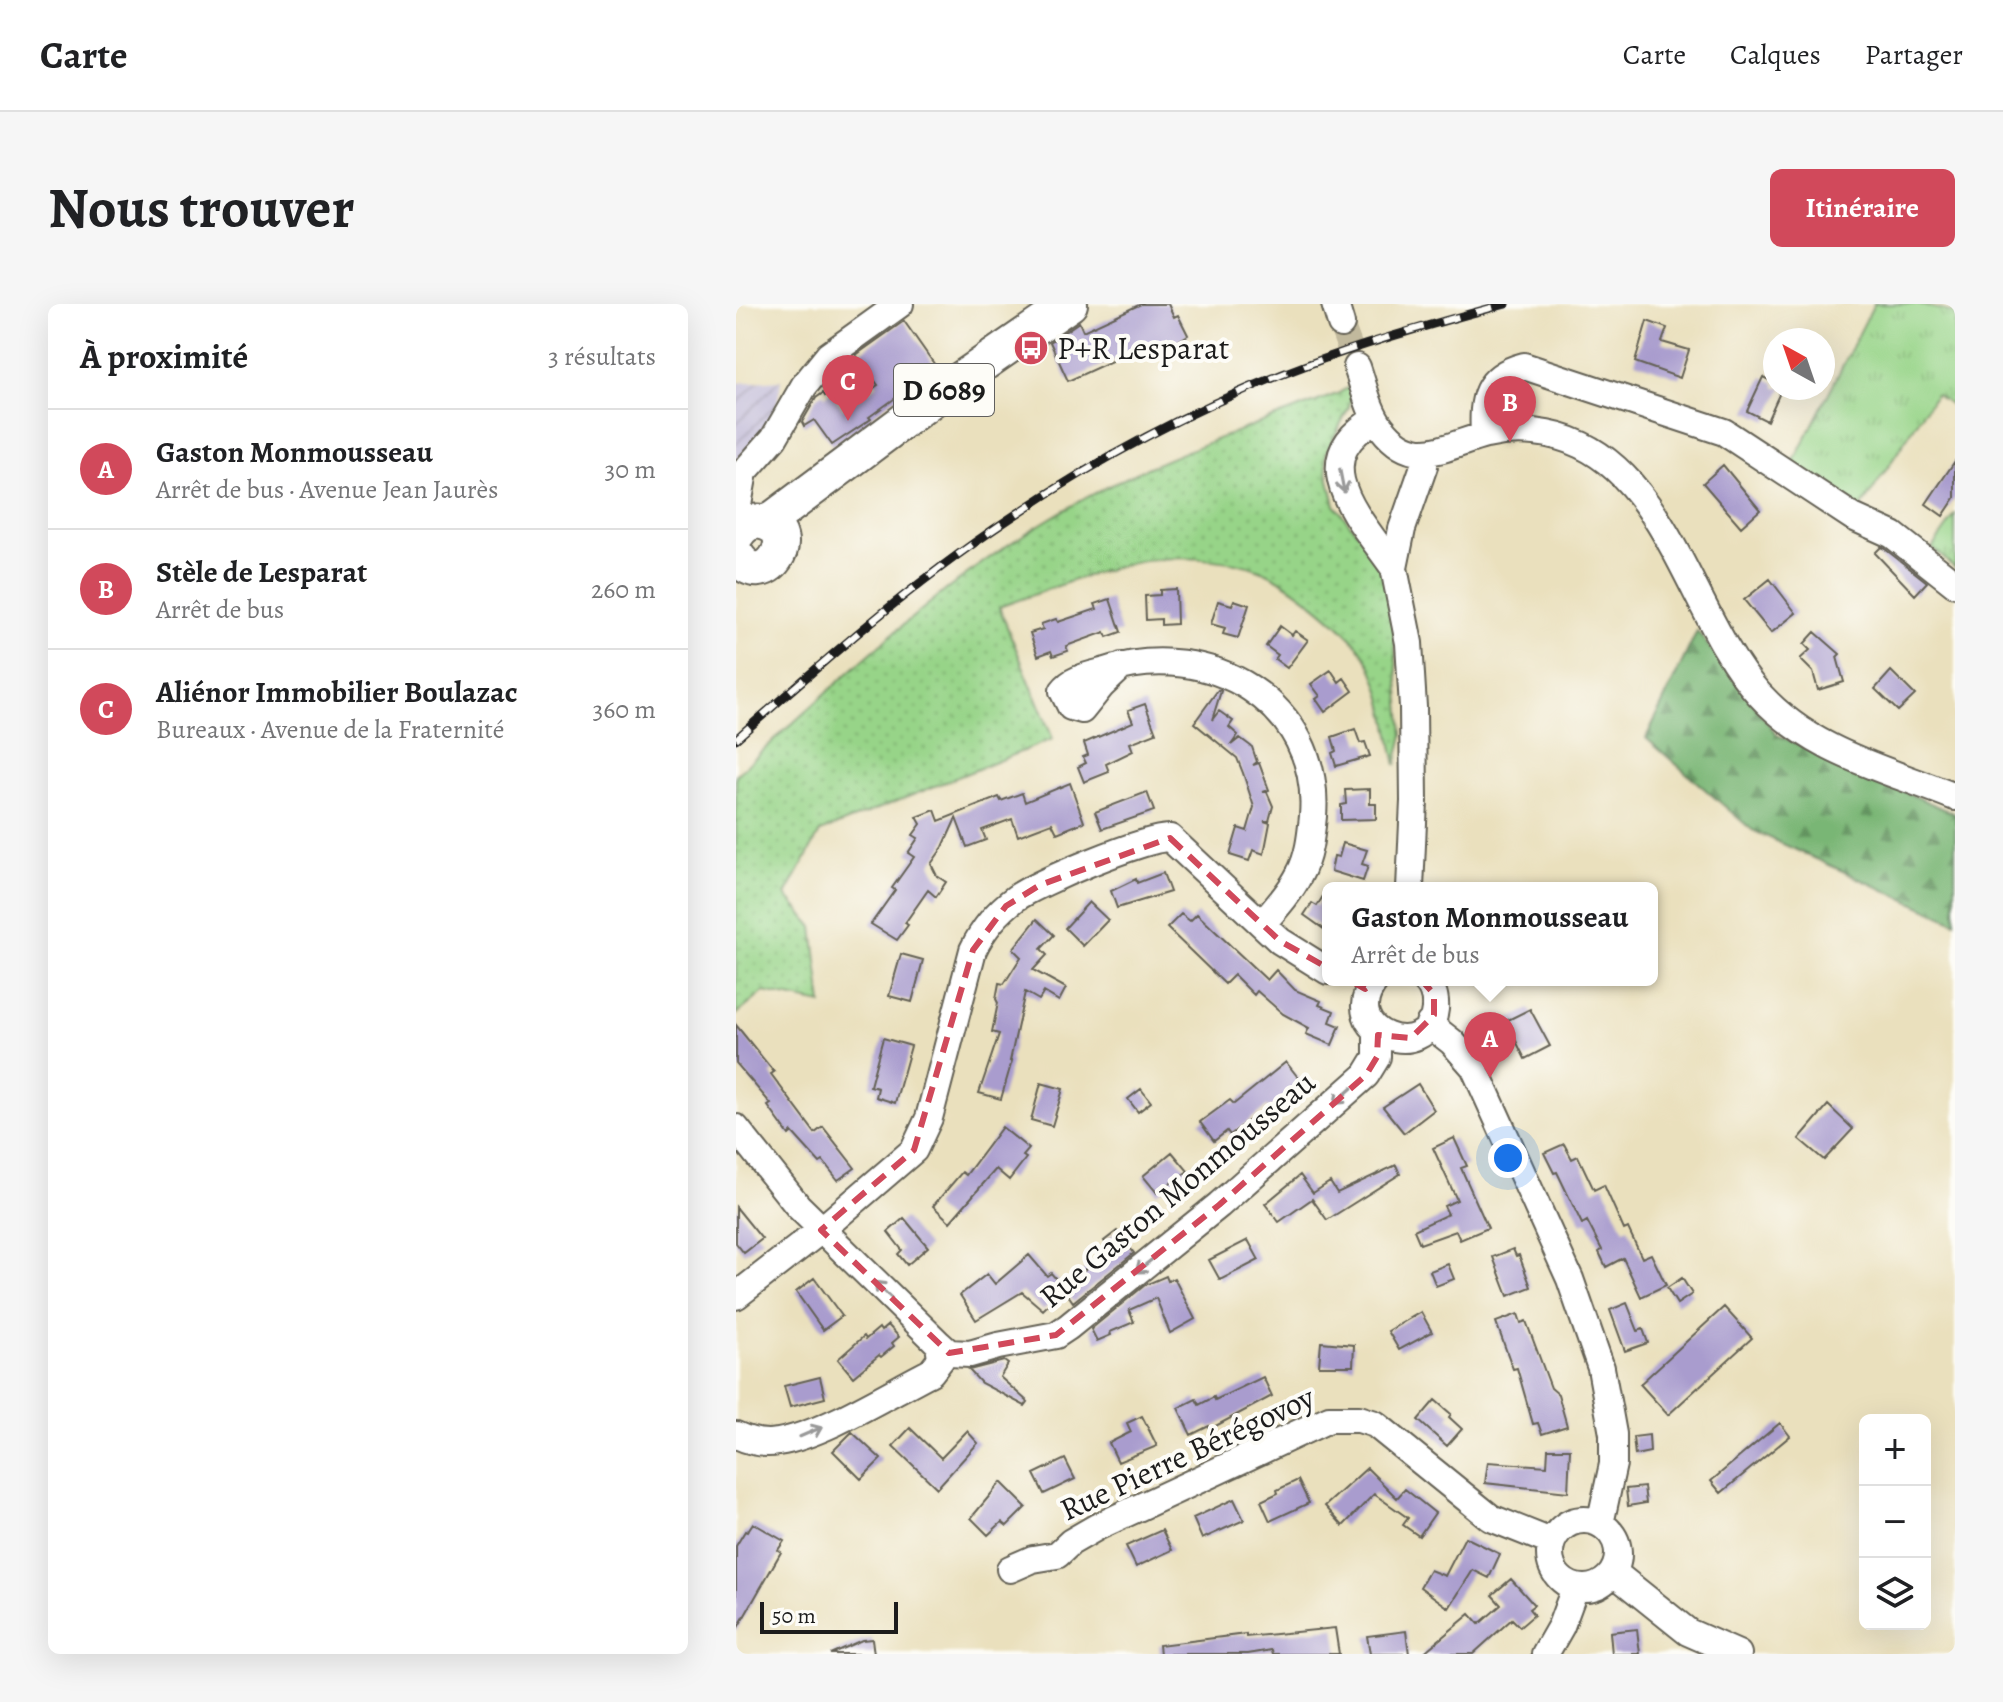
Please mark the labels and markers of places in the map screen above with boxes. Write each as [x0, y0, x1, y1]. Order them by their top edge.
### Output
place label: P+R Lesparat [1057, 326, 1229, 370]
bus stop icon: P+R Lesparat [1012, 329, 1050, 367]
pin: C [822, 355, 874, 421]
pin: B [1484, 376, 1536, 442]
pin: A [1464, 1012, 1516, 1078]

